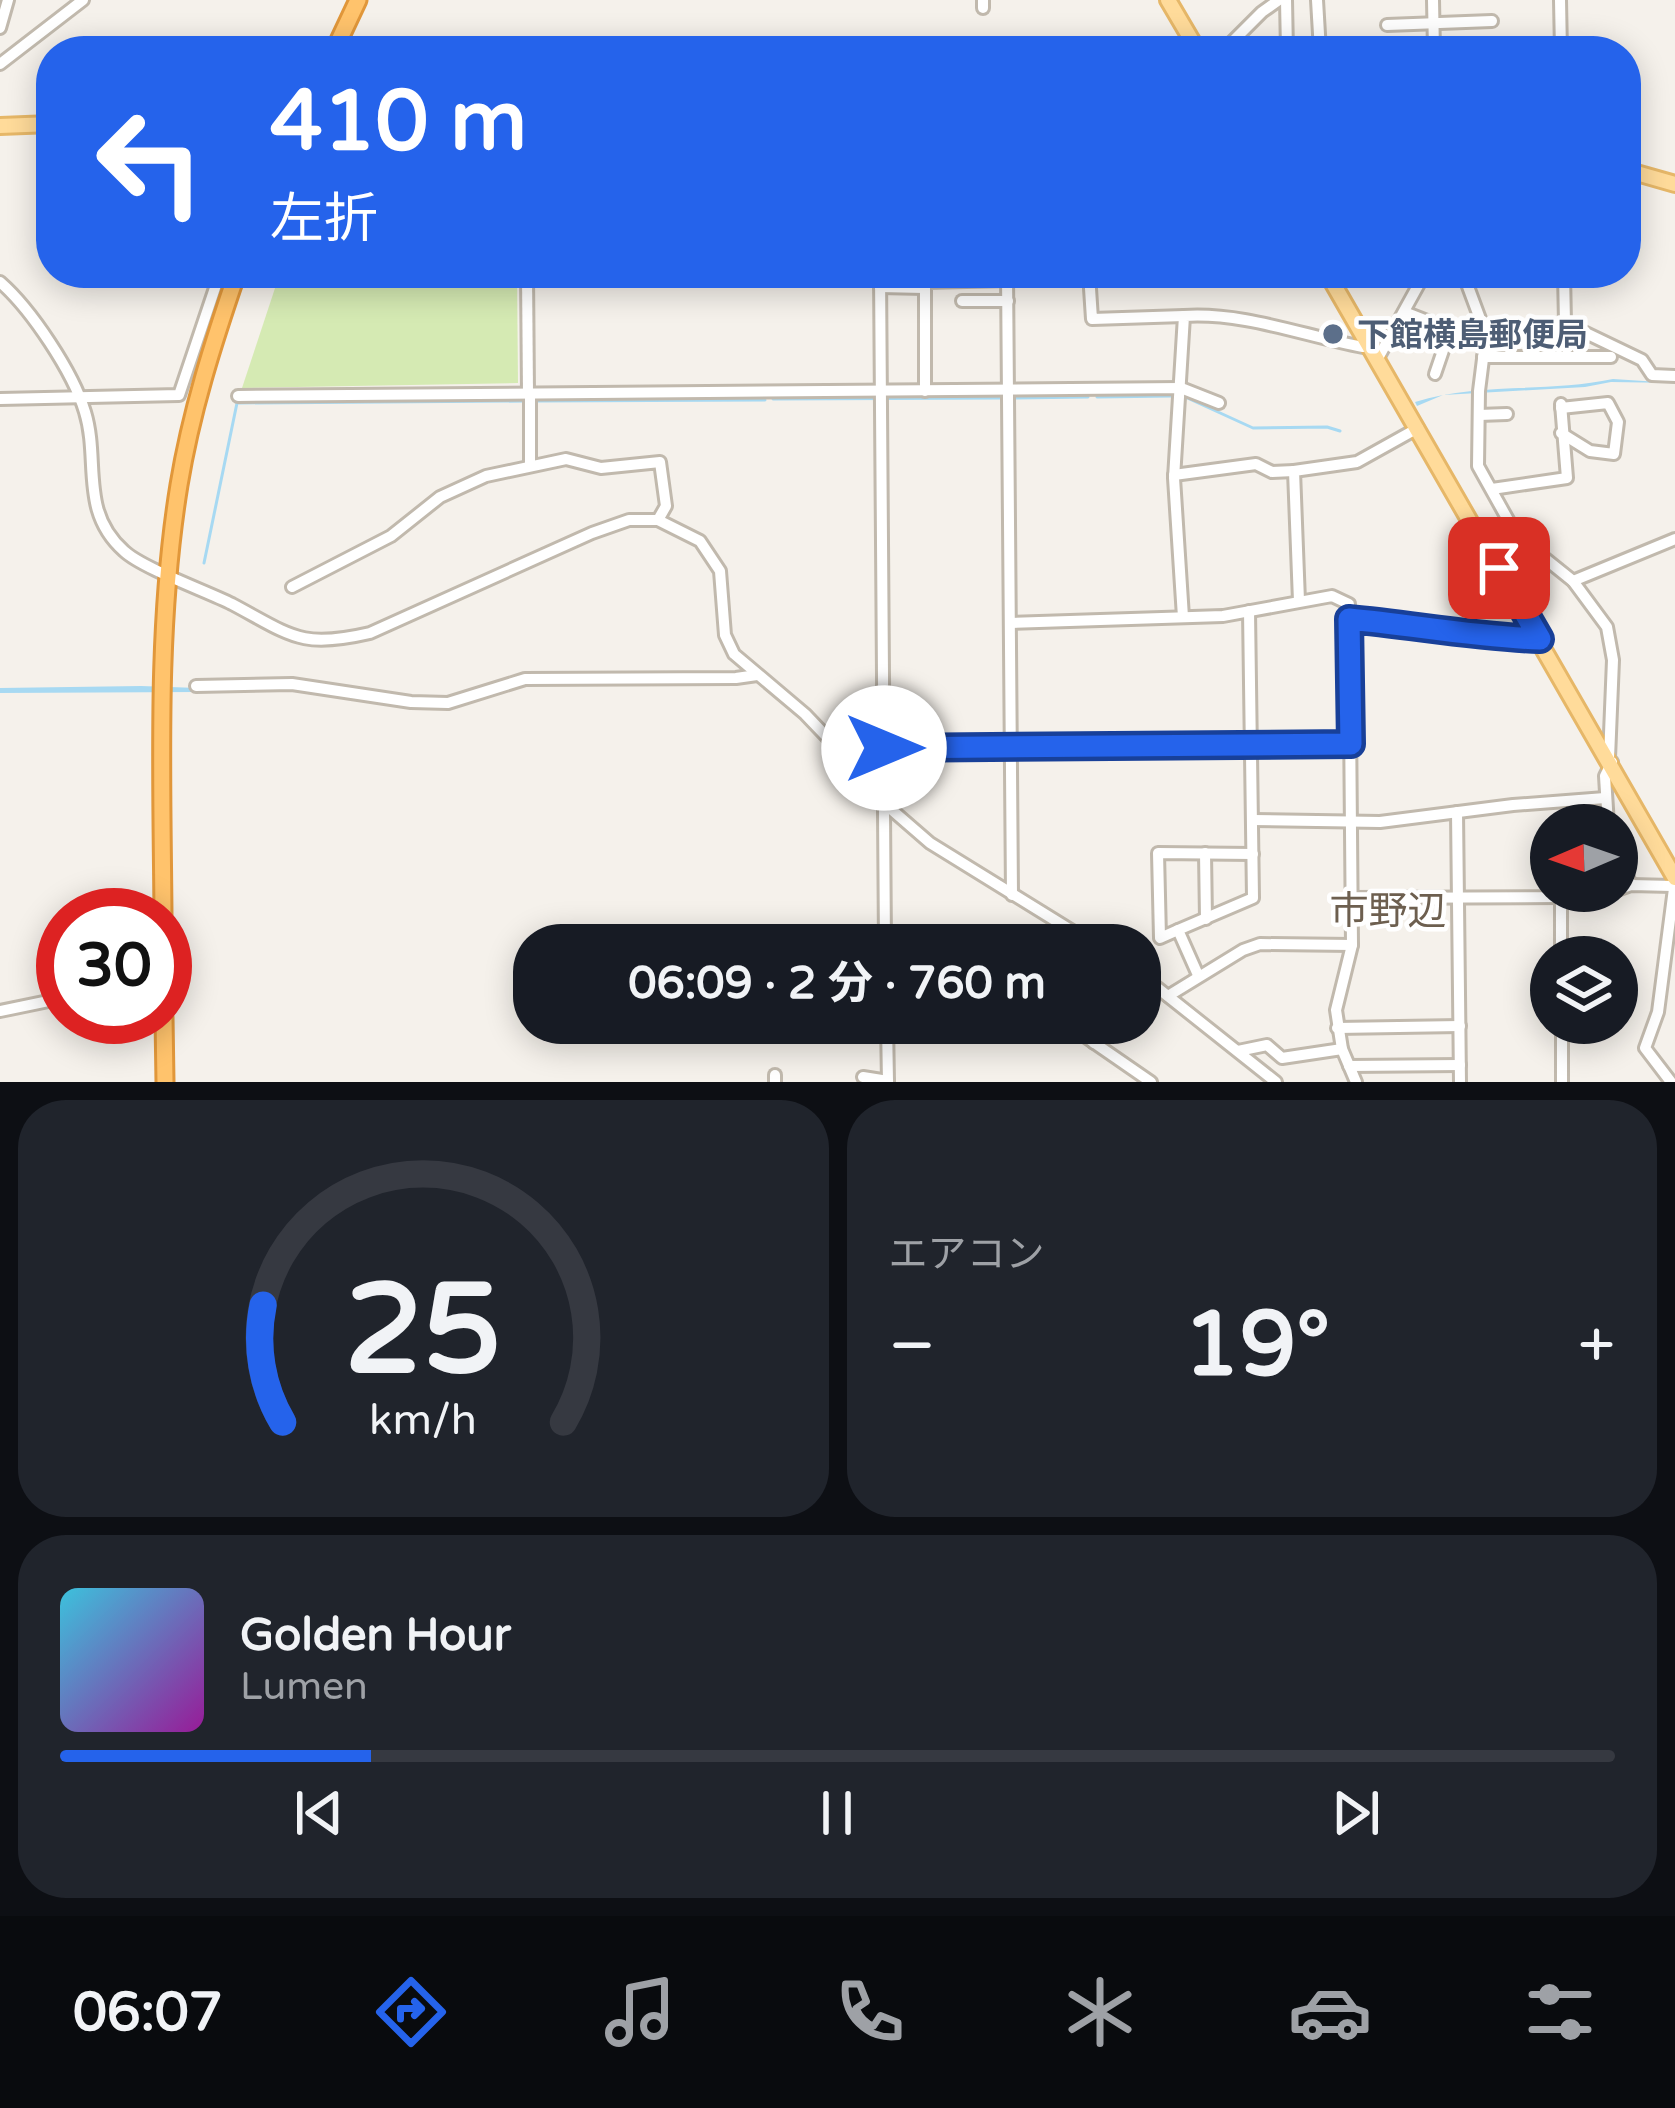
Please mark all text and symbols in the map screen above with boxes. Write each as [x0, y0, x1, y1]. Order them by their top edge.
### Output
text: 410 m [270, 72, 527, 173]
icon: left [72, 84, 228, 240]
text: 左折 [270, 187, 378, 252]
place label: 下館横島郵便局 [1357, 316, 1588, 355]
marker: 下館横島郵便局 [1320, 321, 1346, 347]
pin [1448, 517, 1550, 619]
icon: arrive [1466, 535, 1532, 601]
position arrow [821, 685, 947, 811]
north arrow [1530, 804, 1638, 912]
map controls [1530, 804, 1638, 1044]
speed limit sign: 30 [36, 888, 192, 1044]
district label: 市野辺 [1329, 888, 1447, 935]
button: layers [1530, 936, 1638, 1044]
text: 06:09 · 2 分 · 760 m [628, 957, 1046, 1011]
text: エアコン [889, 1231, 1045, 1278]
text: 25 [345, 1256, 502, 1407]
text: 19° [1183, 1291, 1330, 1400]
text: − [889, 1306, 936, 1386]
text: + [1578, 1306, 1615, 1386]
text: km/h [369, 1394, 477, 1445]
text: Golden Hour [240, 1609, 511, 1663]
text: Lumen [240, 1663, 368, 1710]
icon: previous [286, 1780, 352, 1846]
icon: pause [804, 1780, 870, 1846]
icon: next [1323, 1780, 1389, 1846]
icon: directions [369, 1970, 453, 2054]
icon: music [598, 1970, 682, 2054]
icon: phone [828, 1970, 912, 2054]
icon: climate [1058, 1970, 1142, 2054]
icon: car [1288, 1970, 1372, 2054]
icon: filters [1518, 1970, 1602, 2054]
text: 06:07 [73, 1980, 223, 2045]

